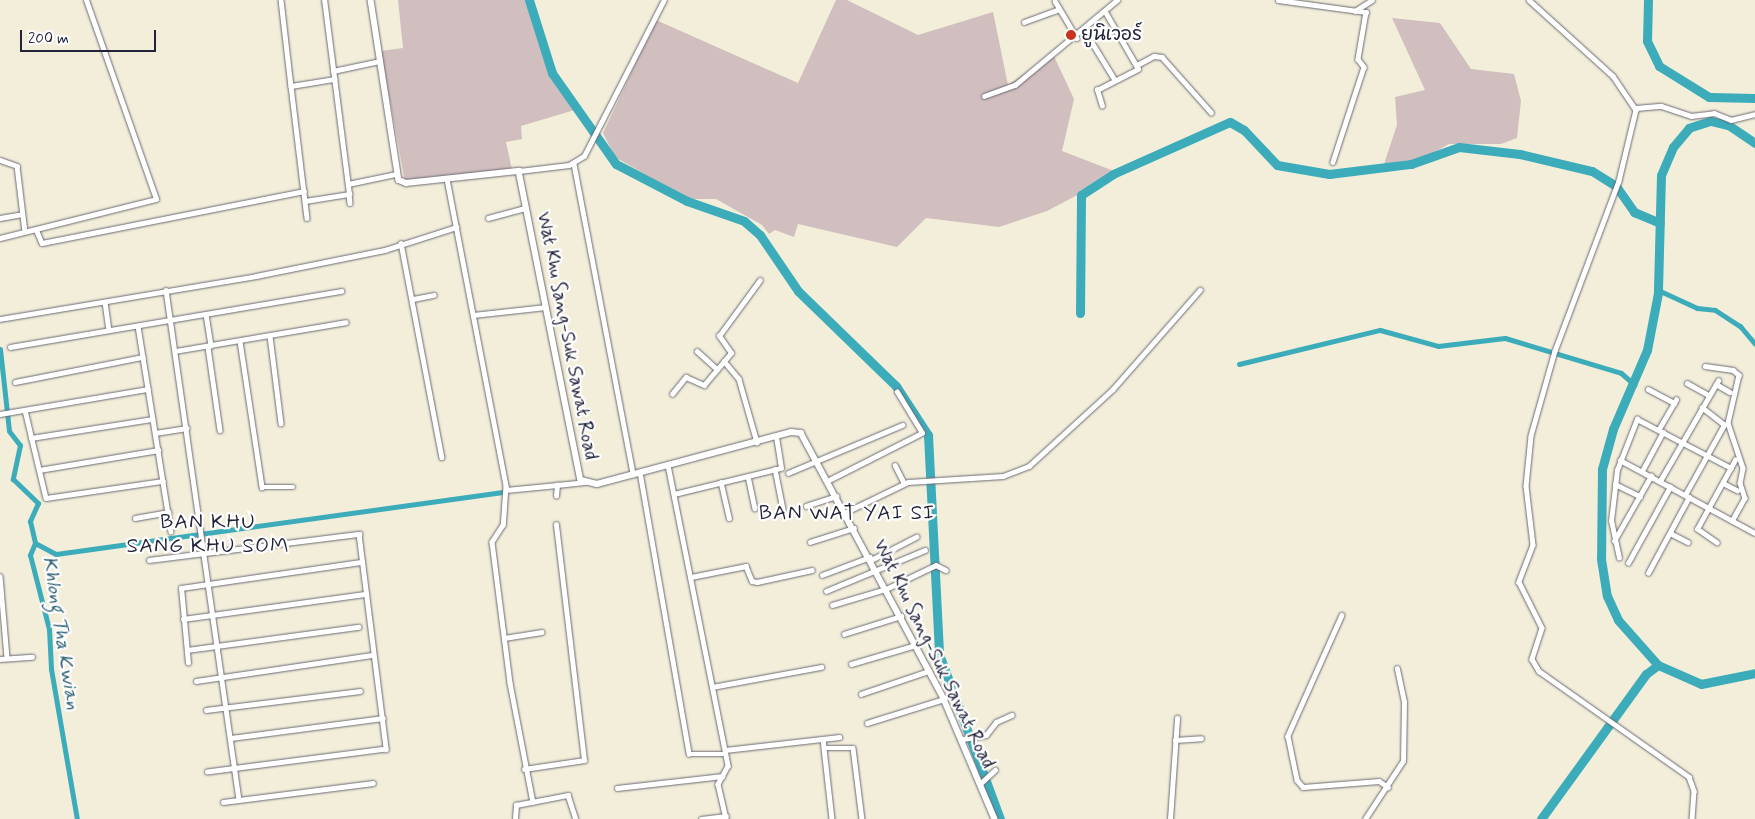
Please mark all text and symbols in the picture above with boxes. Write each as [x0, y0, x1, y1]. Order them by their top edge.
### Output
scale bar [22, 20, 159, 52]
place label: ยูนิเวอร์ [1081, 24, 1142, 46]
text: 200 m [28, 29, 69, 49]
marker: ยูนิเวอร์ [1065, 29, 1077, 41]
street label: Wat Khu Sang-Suk Sawat Road [532, 210, 602, 462]
district label: BAN WAT YAI SI [755, 500, 939, 526]
district label: BAN KHU SANG KHU SOM [125, 509, 291, 559]
street label: Wat Khu Sang-Suk Sawat Road [868, 536, 1000, 772]
water label: Khlong Tha Kwian [37, 555, 85, 711]

